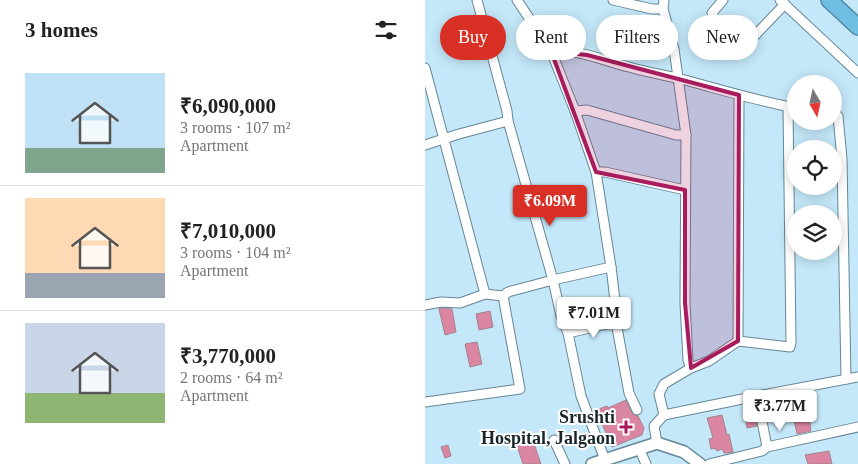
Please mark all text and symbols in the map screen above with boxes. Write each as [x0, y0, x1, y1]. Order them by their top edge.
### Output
chip: Buy [440, 15, 506, 60]
chip: Rent [516, 15, 586, 60]
chip: Filters [596, 15, 678, 60]
chip: New [688, 15, 758, 60]
icon: filters [372, 16, 400, 44]
text: 3 homes [25, 18, 98, 42]
north arrow [787, 75, 843, 130]
map controls [787, 75, 842, 260]
icon: home [65, 93, 125, 153]
text: ₹6,090,000 [180, 94, 276, 118]
text: 3 rooms · 107 m² [180, 119, 291, 136]
text: Apartment [180, 137, 248, 154]
button: locate [787, 140, 842, 195]
pin: ₹6.09M [509, 184, 591, 227]
text: ₹6.09M [524, 192, 576, 209]
button: layers [787, 205, 842, 260]
icon: home [65, 218, 125, 278]
text: ₹7,010,000 [180, 219, 276, 243]
text: 3 rooms · 104 m² [180, 244, 291, 261]
text: Apartment [180, 262, 248, 279]
pin: ₹7.01M [553, 296, 635, 339]
text: ₹7.01M [568, 304, 620, 321]
icon: home [65, 343, 125, 403]
text: ₹3,770,000 [180, 344, 276, 368]
text: 2 rooms · 64 m² [180, 369, 283, 386]
text: Apartment [180, 387, 248, 404]
pin: ₹3.77M [739, 390, 821, 432]
text: ₹3.77M [754, 397, 806, 414]
place label: Srushti Hospital, Jalgaon [481, 407, 615, 448]
marker: Srushti Hospital, Jalgaon [619, 420, 633, 434]

